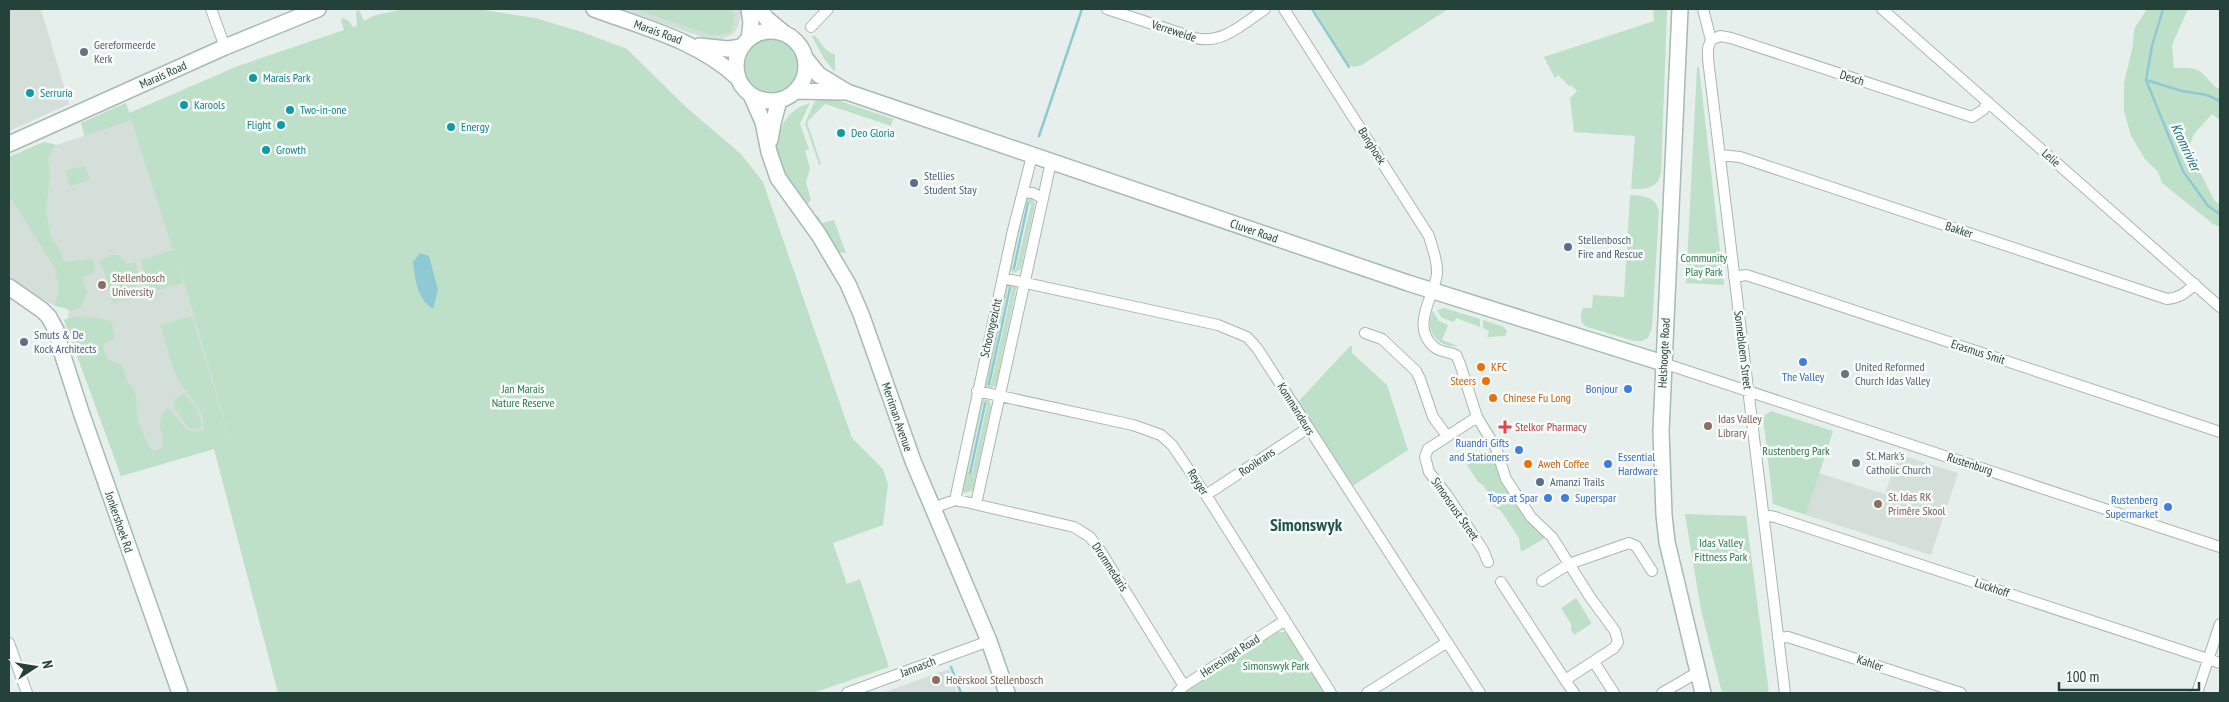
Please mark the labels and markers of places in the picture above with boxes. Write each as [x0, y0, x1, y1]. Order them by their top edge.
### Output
place label: Gereformeerde Kerk [94, 37, 156, 66]
marker: Gereformeerde Kerk [78, 46, 90, 58]
place label: Marais Park [263, 70, 311, 85]
marker: Marais Park [247, 72, 259, 84]
place label: Serruria [40, 85, 73, 100]
marker: Serruria [24, 87, 36, 99]
place label: Karools [194, 97, 225, 112]
marker: Karools [178, 99, 190, 111]
place label: Two-in-one [300, 102, 347, 117]
marker: Two-in-one [284, 104, 296, 116]
place label: Flight [247, 117, 272, 132]
marker: Flight [275, 119, 287, 131]
place label: Energy [461, 119, 490, 134]
marker: Energy [445, 121, 457, 133]
place label: Deo Gloria [851, 125, 895, 140]
marker: Deo Gloria [835, 127, 847, 139]
place label: Growth [276, 142, 306, 157]
marker: Growth [260, 144, 272, 156]
place label: Stellies Student Stay [924, 168, 977, 197]
marker: Stellies Student Stay [908, 177, 920, 189]
place label: Stellenbosch Fire and Rescue [1578, 232, 1643, 261]
marker: Stellenbosch Fire and Rescue [1562, 241, 1574, 253]
place label: Stellenbosch University [112, 270, 165, 299]
marker: Stellenbosch University [96, 279, 108, 291]
place label: Smuts & De Kock Architects [34, 327, 96, 356]
marker: Smuts & De Kock Architects [18, 336, 30, 348]
marker: The Valley [1797, 356, 1809, 368]
place label: KFC [1491, 359, 1508, 374]
place label: United Reformed Church Idas Valley [1855, 359, 1931, 388]
marker: KFC [1475, 361, 1487, 373]
marker: United Reformed Church Idas Valley [1839, 368, 1851, 380]
place label: The Valley [1782, 369, 1825, 384]
place label: Steers [1450, 373, 1476, 388]
marker: Steers [1480, 375, 1492, 387]
place label: Bonjour [1586, 381, 1619, 396]
marker: Bonjour [1622, 383, 1634, 395]
place label: Chinese Fu Long [1503, 390, 1571, 405]
marker: Chinese Fu Long [1487, 392, 1499, 404]
place label: Idas Valley Library [1718, 411, 1762, 440]
place label: Stelkor Pharmacy [1515, 419, 1587, 434]
marker: Idas Valley Library [1702, 420, 1714, 432]
marker: Stelkor Pharmacy [1499, 421, 1511, 433]
place label: Ruandri Gifts and Stationers [1449, 435, 1509, 464]
marker: Ruandri Gifts and Stationers [1513, 444, 1525, 456]
place label: St. Mark's Catholic Church [1866, 448, 1931, 477]
place label: Essential Hardware [1618, 449, 1658, 478]
place label: Aweh Coffee [1538, 456, 1589, 471]
marker: St. Mark's Catholic Church [1850, 457, 1862, 469]
marker: Aweh Coffee [1522, 458, 1534, 470]
marker: Essential Hardware [1602, 458, 1614, 470]
place label: Amanzi Trails [1550, 474, 1605, 489]
marker: Amanzi Trails [1534, 476, 1546, 488]
place label: St. Idas RK Primêre Skool [1888, 489, 1946, 518]
place label: Tops at Spar [1488, 490, 1539, 505]
place label: Superspar [1575, 490, 1617, 505]
marker: Tops at Spar [1542, 492, 1554, 504]
marker: Superspar [1559, 492, 1571, 504]
place label: Rustenberg Supermarket [2105, 492, 2159, 521]
marker: St. Idas RK Primêre Skool [1872, 498, 1884, 510]
marker: Rustenberg Supermarket [2162, 501, 2174, 513]
place label: Hoërskool Stellenbosch [946, 672, 1043, 687]
marker: Hoërskool Stellenbosch [930, 674, 942, 686]

